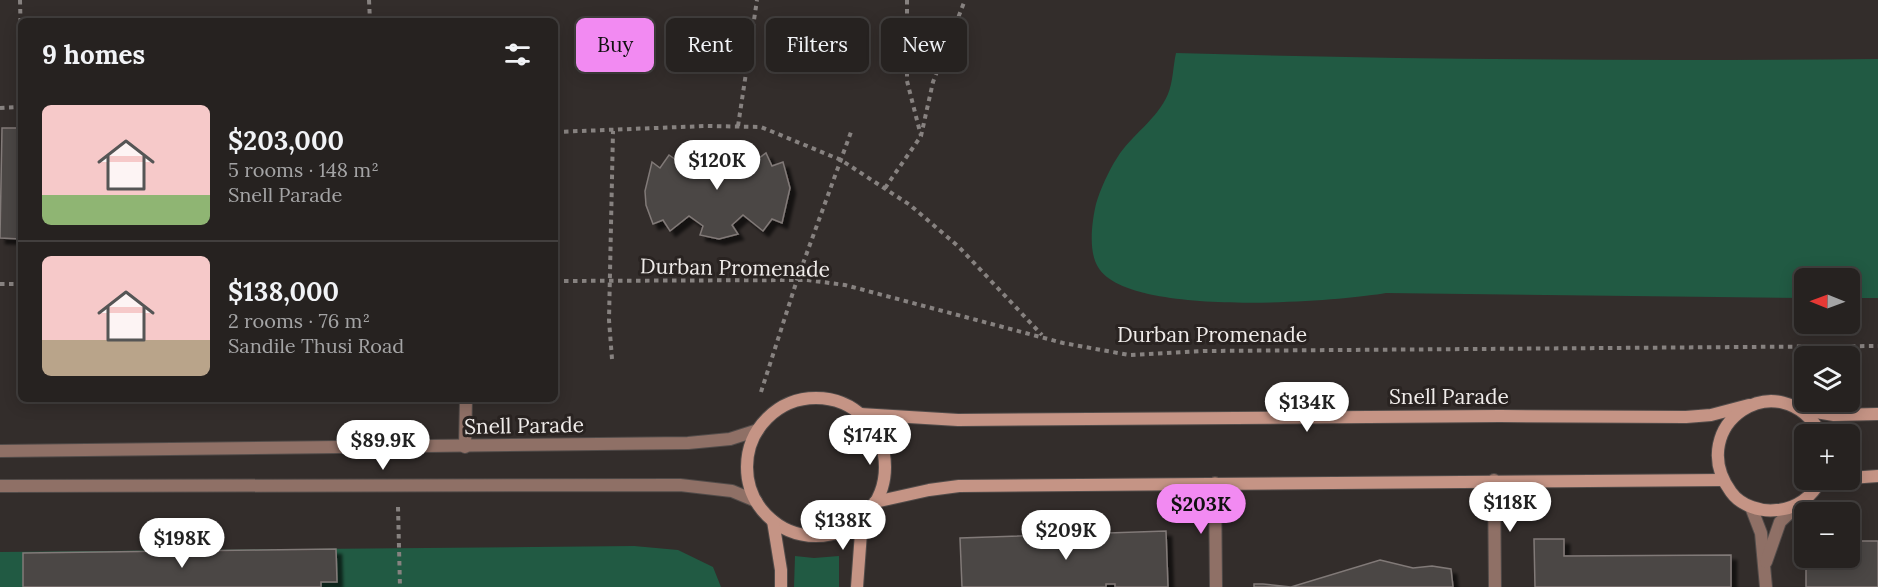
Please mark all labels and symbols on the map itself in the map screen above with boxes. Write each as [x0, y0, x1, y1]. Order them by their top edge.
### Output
pin: $120K [675, 140, 759, 191]
street label: Durban Promenade [640, 252, 830, 283]
north arrow [1794, 268, 1860, 334]
street label: Durban Promenade [1117, 321, 1307, 348]
pin: $134K [1265, 382, 1349, 433]
street label: Snell Parade [1389, 383, 1509, 410]
street label: Snell Parade [464, 411, 584, 440]
pin: $174K [828, 415, 912, 466]
pin: $89.9K [334, 420, 432, 471]
pin: $118K [1468, 482, 1552, 533]
pin: $203K [1159, 484, 1243, 535]
pin: $138K [801, 500, 885, 551]
pin: $209K [1024, 510, 1108, 561]
pin: $198K [140, 518, 224, 569]

